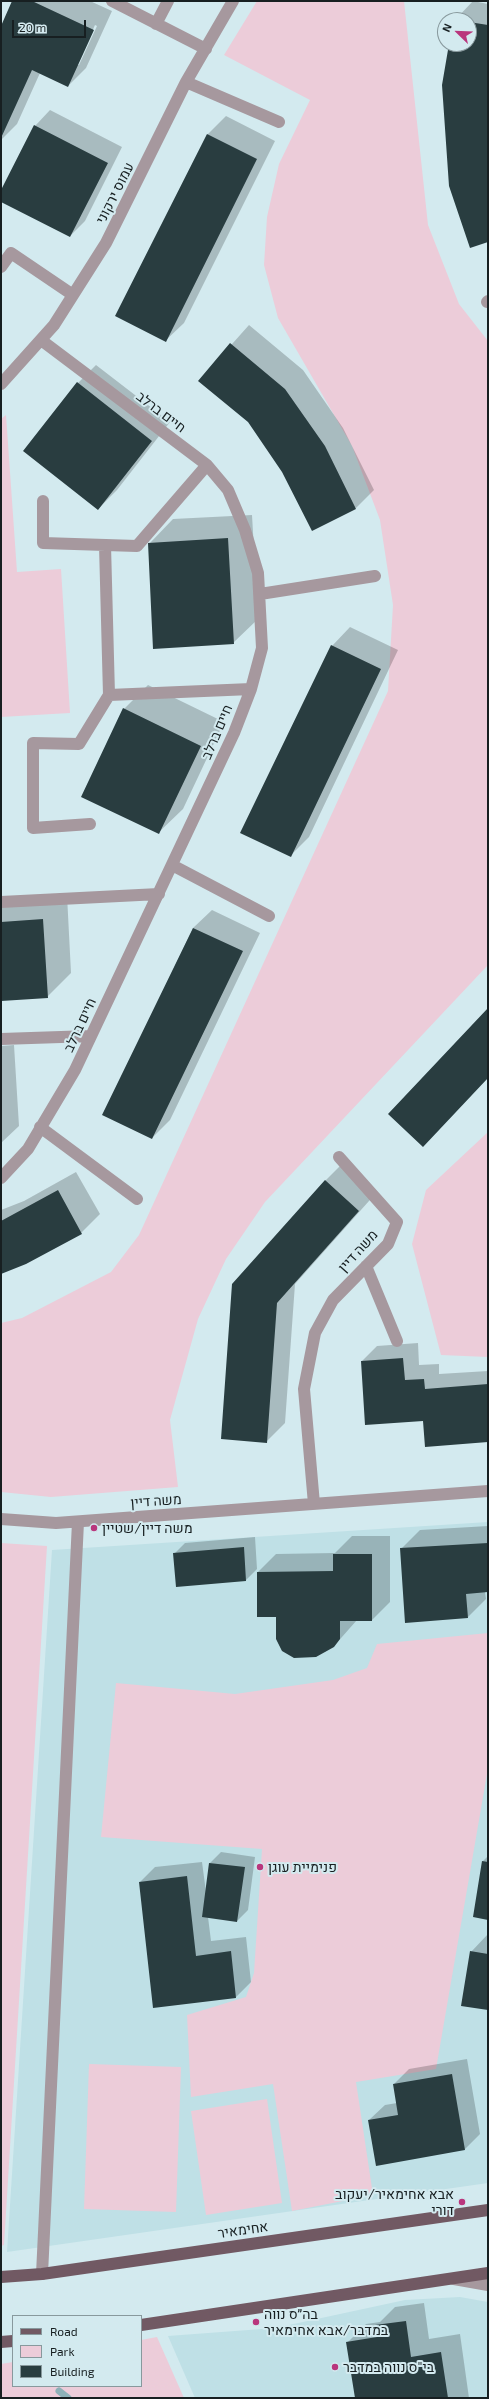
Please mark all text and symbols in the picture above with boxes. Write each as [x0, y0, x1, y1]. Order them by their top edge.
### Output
scale bar [14, 12, 88, 38]
north arrow [437, 12, 477, 52]
text: 20 m [19, 20, 46, 34]
text: N [439, 21, 454, 34]
street label: עמוס ירקוני [92, 160, 138, 226]
street label: חיים ברלב [133, 388, 189, 436]
street label: חיים ברלב [198, 702, 236, 762]
street label: חיים ברלב [60, 995, 100, 1055]
street label: משה דיין [335, 1226, 381, 1276]
street label: משה דיין [130, 1491, 182, 1511]
place label: משה דיין/שטיין [102, 1520, 193, 1536]
marker: משה דיין/שטיין [89, 1523, 99, 1533]
place label: פנימיית עוגן [268, 1859, 337, 1875]
marker: פנימיית עוגן [255, 1862, 265, 1872]
place label: אבא אחימאיר/יעקוב דורי [335, 2186, 454, 2218]
marker: אבא אחימאיר/יעקוב דורי [457, 2197, 467, 2207]
street label: אחימאיר [217, 2218, 269, 2242]
place label: בה״ס נווה במדבר/אבא אחימאיר [264, 2306, 388, 2338]
legend [12, 2315, 142, 2387]
marker: בה״ס נווה במדבר/אבא אחימאיר [251, 2317, 261, 2327]
text: Road [50, 2324, 78, 2338]
text: Park [50, 2344, 75, 2358]
place label: בי"ס נווה במדבר [343, 2359, 434, 2375]
marker: בי"ס נווה במדבר [330, 2362, 340, 2372]
text: Building [50, 2364, 94, 2378]

